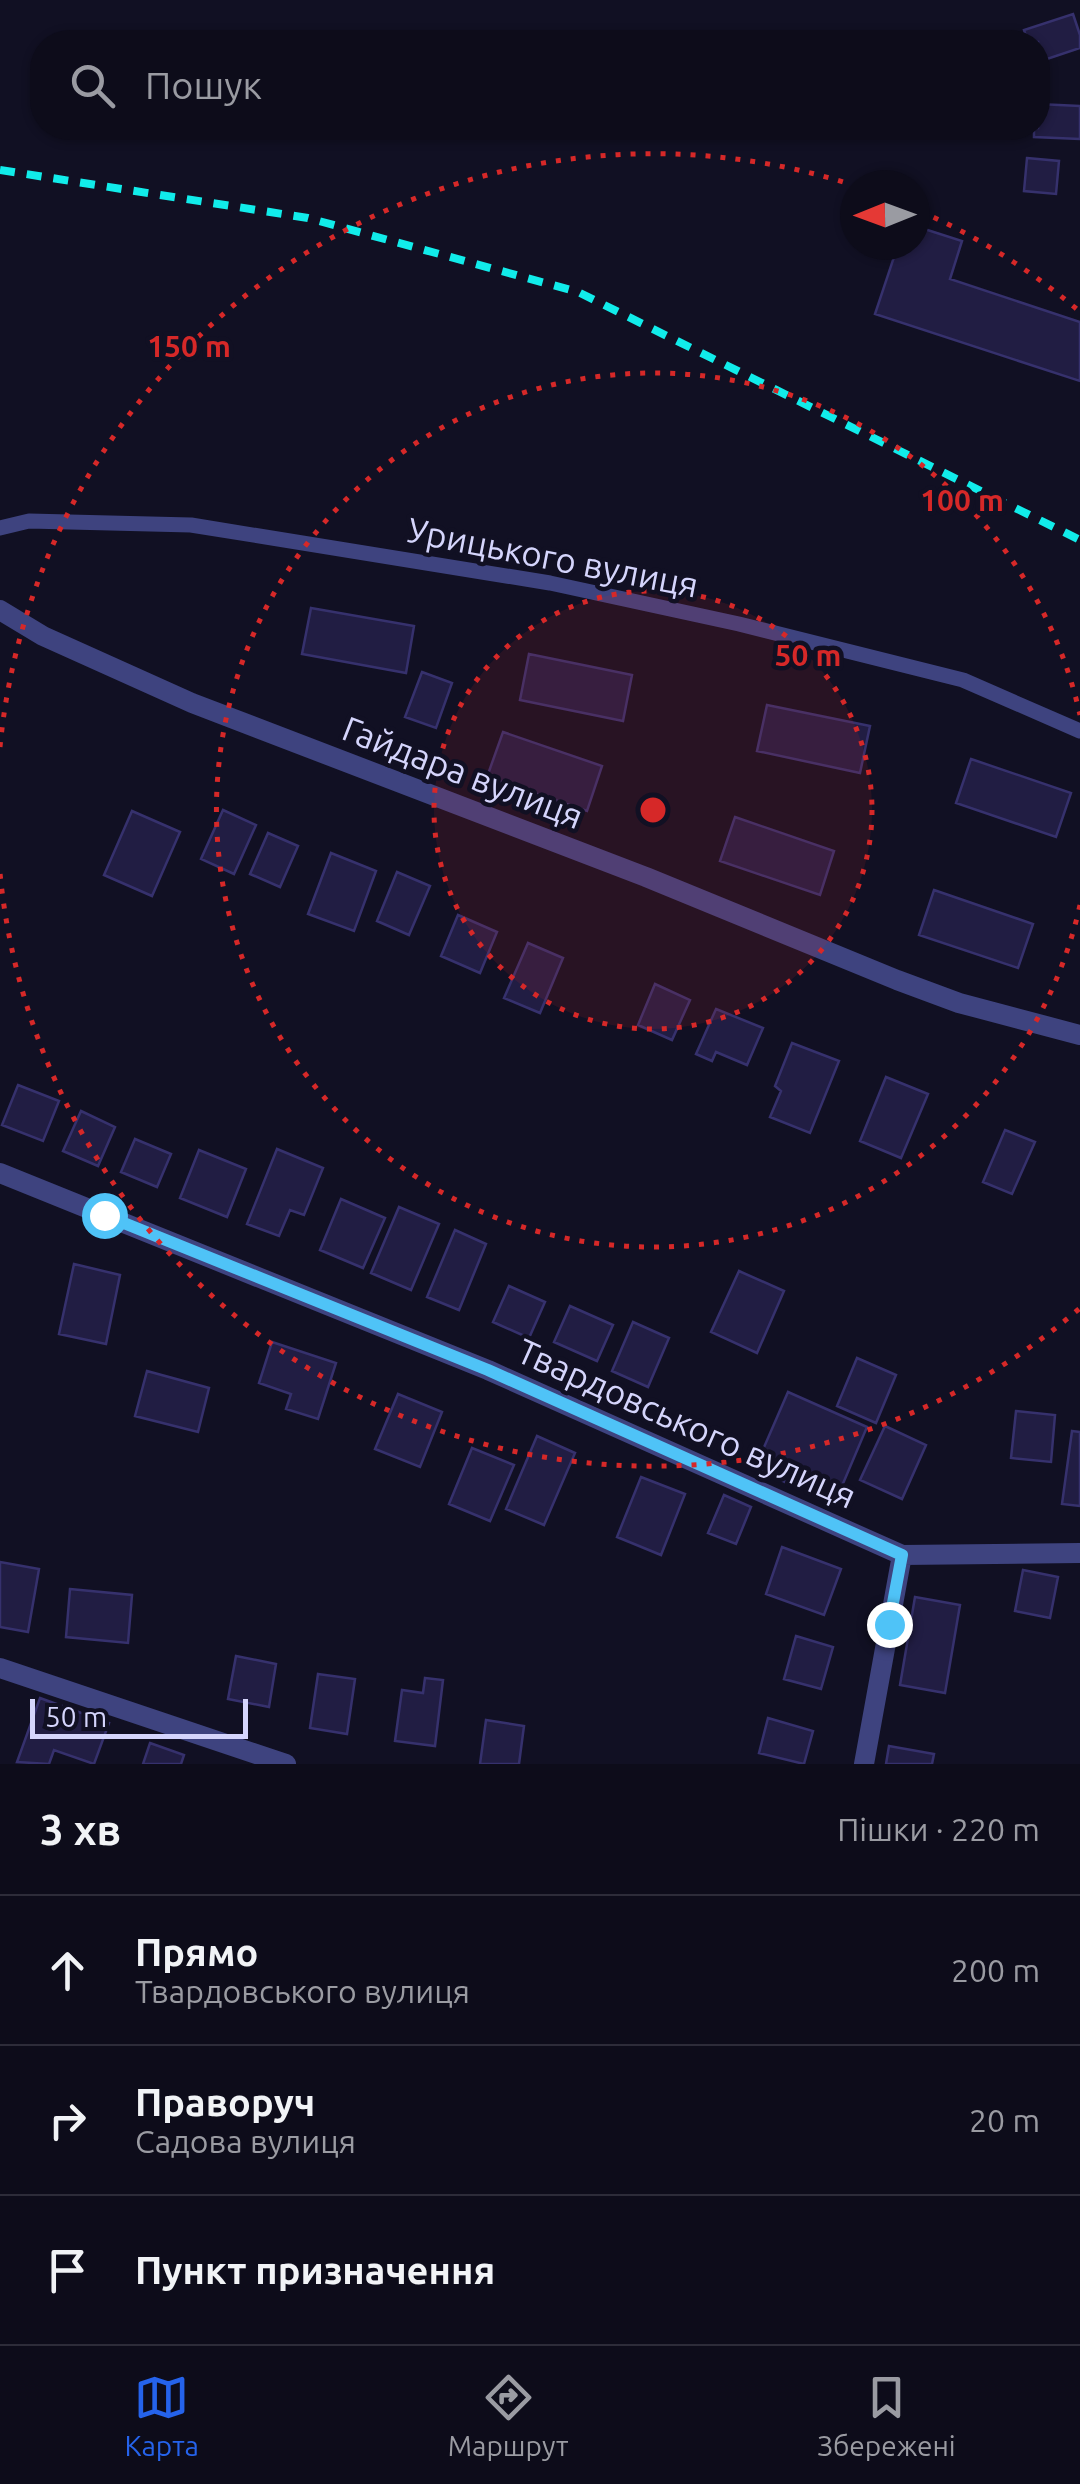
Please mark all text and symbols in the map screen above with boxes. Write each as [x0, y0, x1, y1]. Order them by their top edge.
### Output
search box [30, 30, 1050, 140]
icon: search [65, 58, 120, 113]
text: Пошук [145, 64, 262, 106]
north arrow [840, 170, 930, 260]
text: 150 m [147, 329, 231, 363]
text: 100 m [920, 483, 1004, 517]
street label: Урицького вулиця [404, 509, 702, 605]
text: 50 m [775, 638, 841, 672]
street label: Гайдара вулиця [337, 708, 589, 836]
centre of rings [635, 792, 671, 828]
route start [82, 1193, 128, 1239]
street label: Твардовського вулиця [512, 1330, 862, 1516]
route end [867, 1602, 913, 1648]
scale bar [30, 1694, 248, 1738]
text: 50 m [45, 1701, 107, 1732]
text: 3 хв [40, 1806, 121, 1853]
text: Пішки · 220 m [837, 1811, 1040, 1847]
text: Прямо [135, 1931, 258, 1973]
icon: ahead [40, 1943, 95, 1998]
text: 200 m [951, 1952, 1040, 1988]
text: Твардовського вулиця [135, 1973, 470, 2009]
text: Праворуч [135, 2081, 315, 2123]
icon: right [40, 2093, 95, 2148]
text: 20 m [969, 2102, 1040, 2138]
text: Садова вулиця [135, 2123, 356, 2159]
icon: arrive [40, 2243, 95, 2298]
text: Пункт призначення [135, 2249, 495, 2291]
tab: Карта [124, 2370, 199, 2461]
tab: Маршрут [448, 2370, 568, 2461]
tab: Збережені [817, 2370, 956, 2461]

